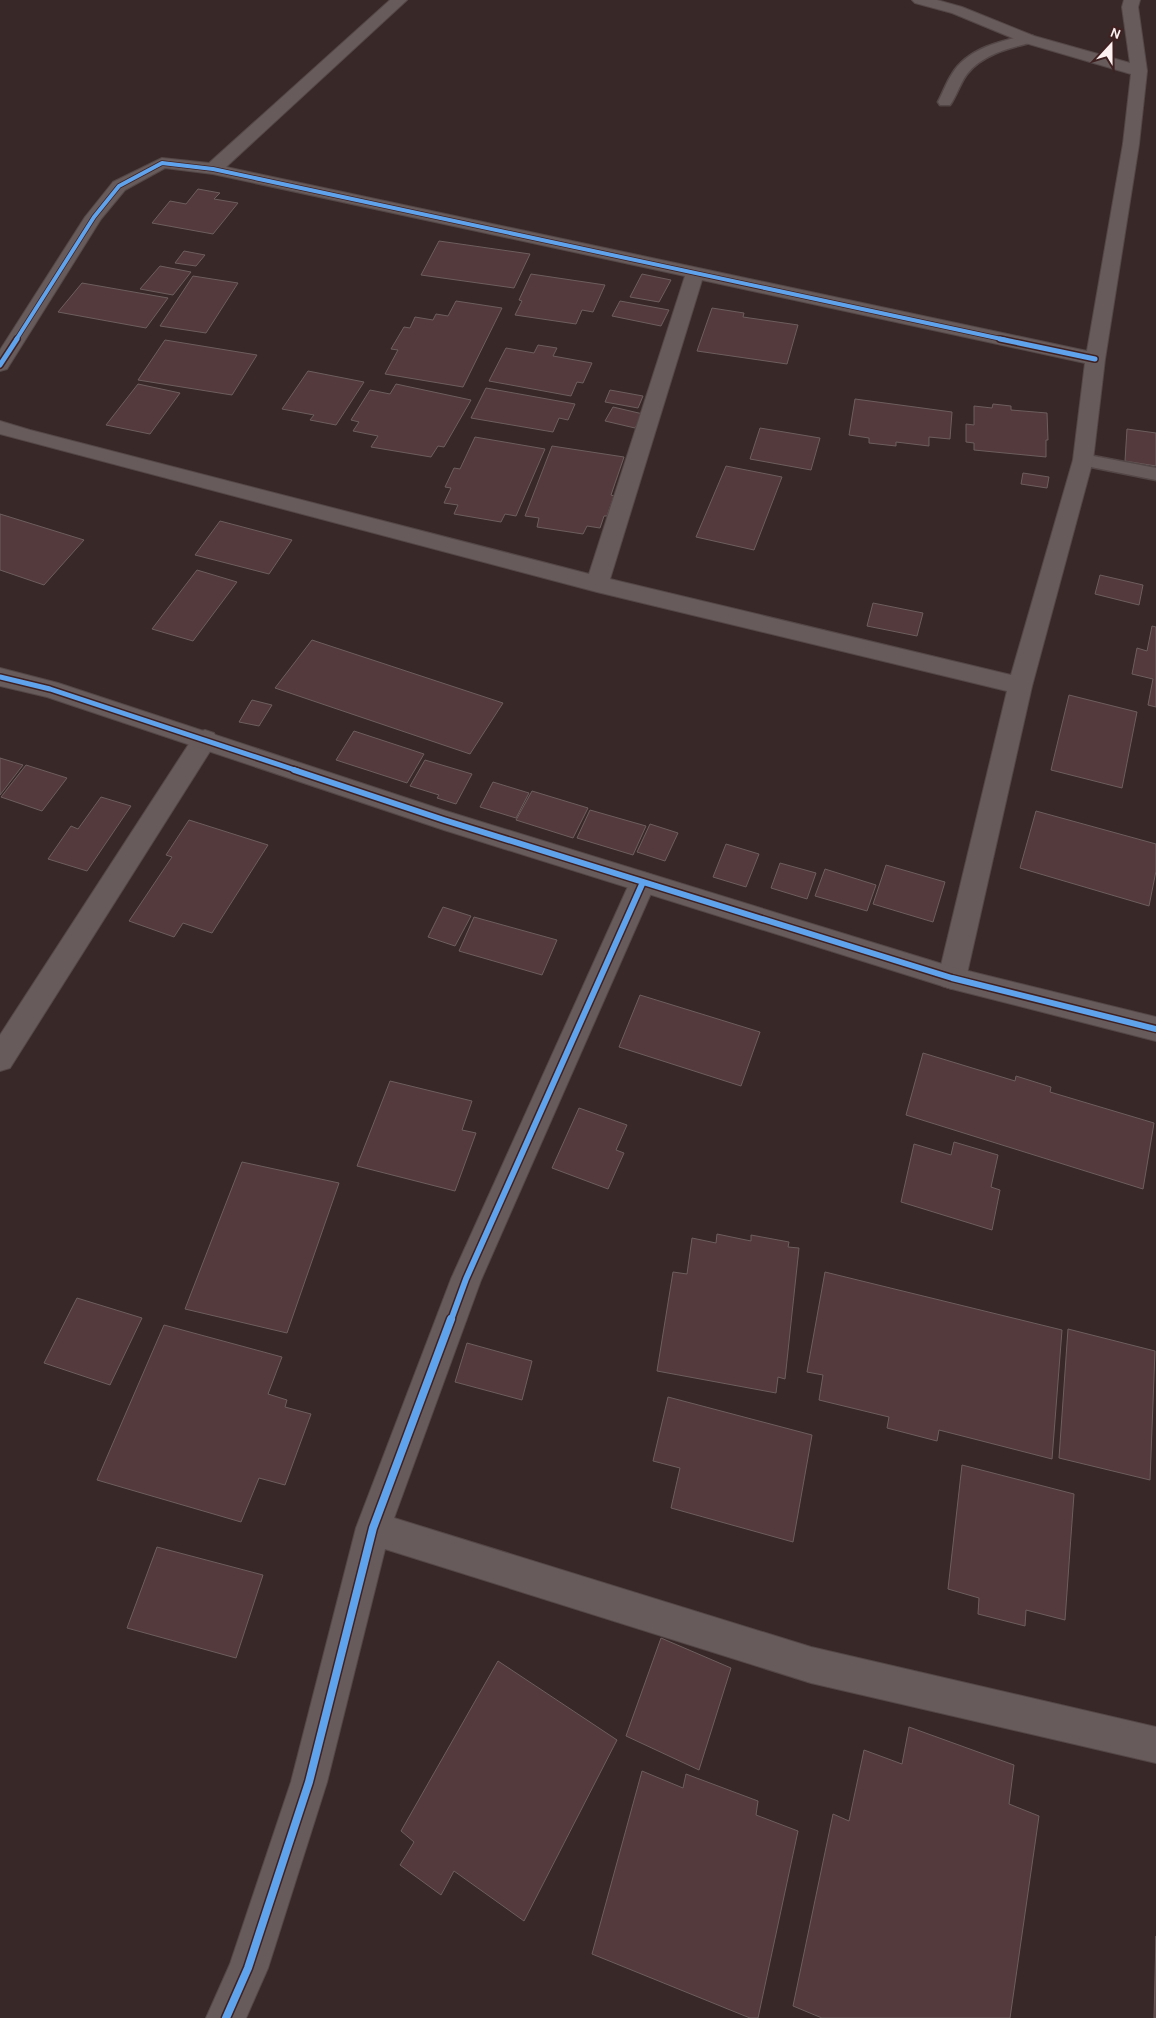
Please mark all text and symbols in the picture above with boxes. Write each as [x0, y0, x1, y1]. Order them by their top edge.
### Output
north arrow [1086, 20, 1136, 70]
text: N [1108, 24, 1123, 43]

